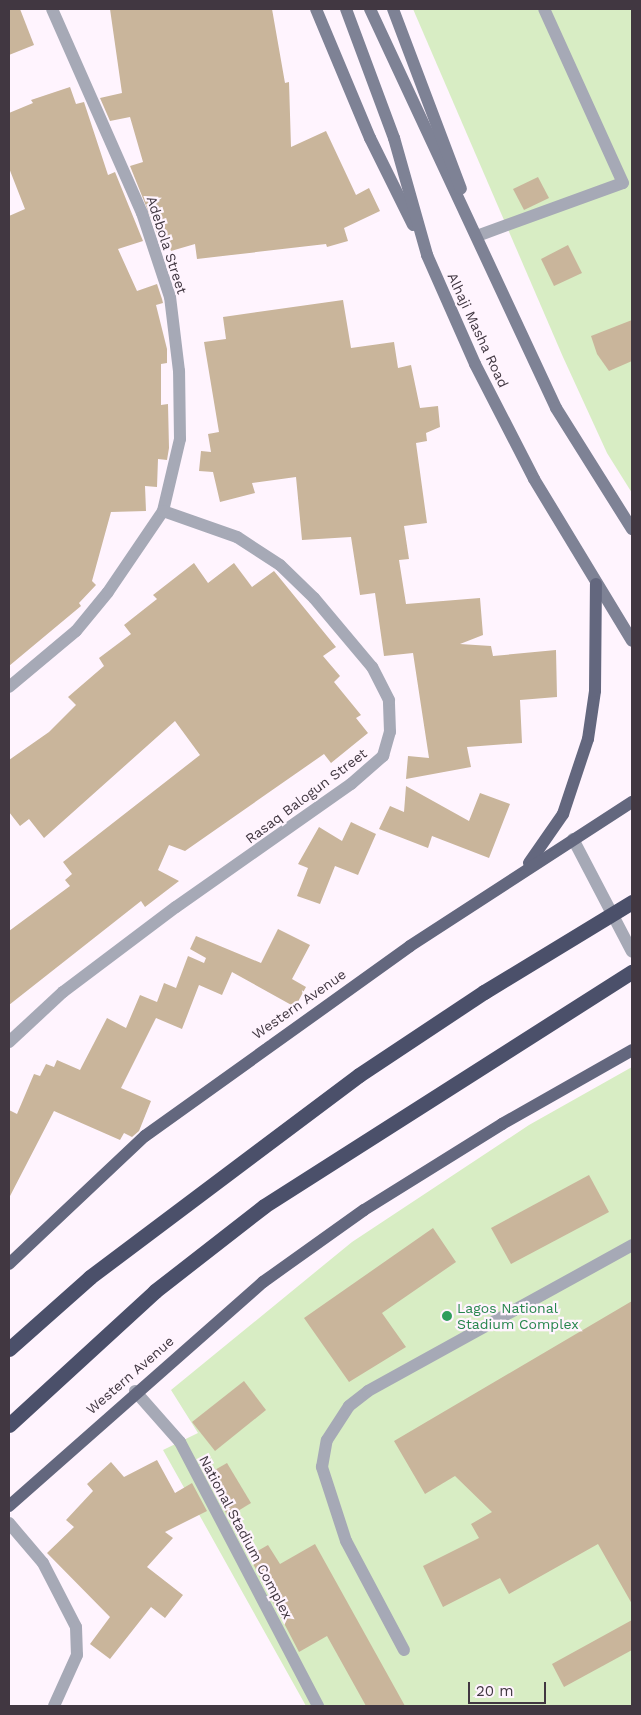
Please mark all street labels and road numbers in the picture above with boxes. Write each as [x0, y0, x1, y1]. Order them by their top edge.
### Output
street label: Adebola Street [143, 194, 191, 296]
street label: Alhaji Masha Road [444, 270, 512, 390]
street label: Rasaq Balogun Street [242, 745, 370, 847]
street label: Western Avenue [249, 965, 349, 1043]
street label: Western Avenue [83, 1332, 177, 1418]
street label: National Stadium Complex [196, 1452, 296, 1622]

